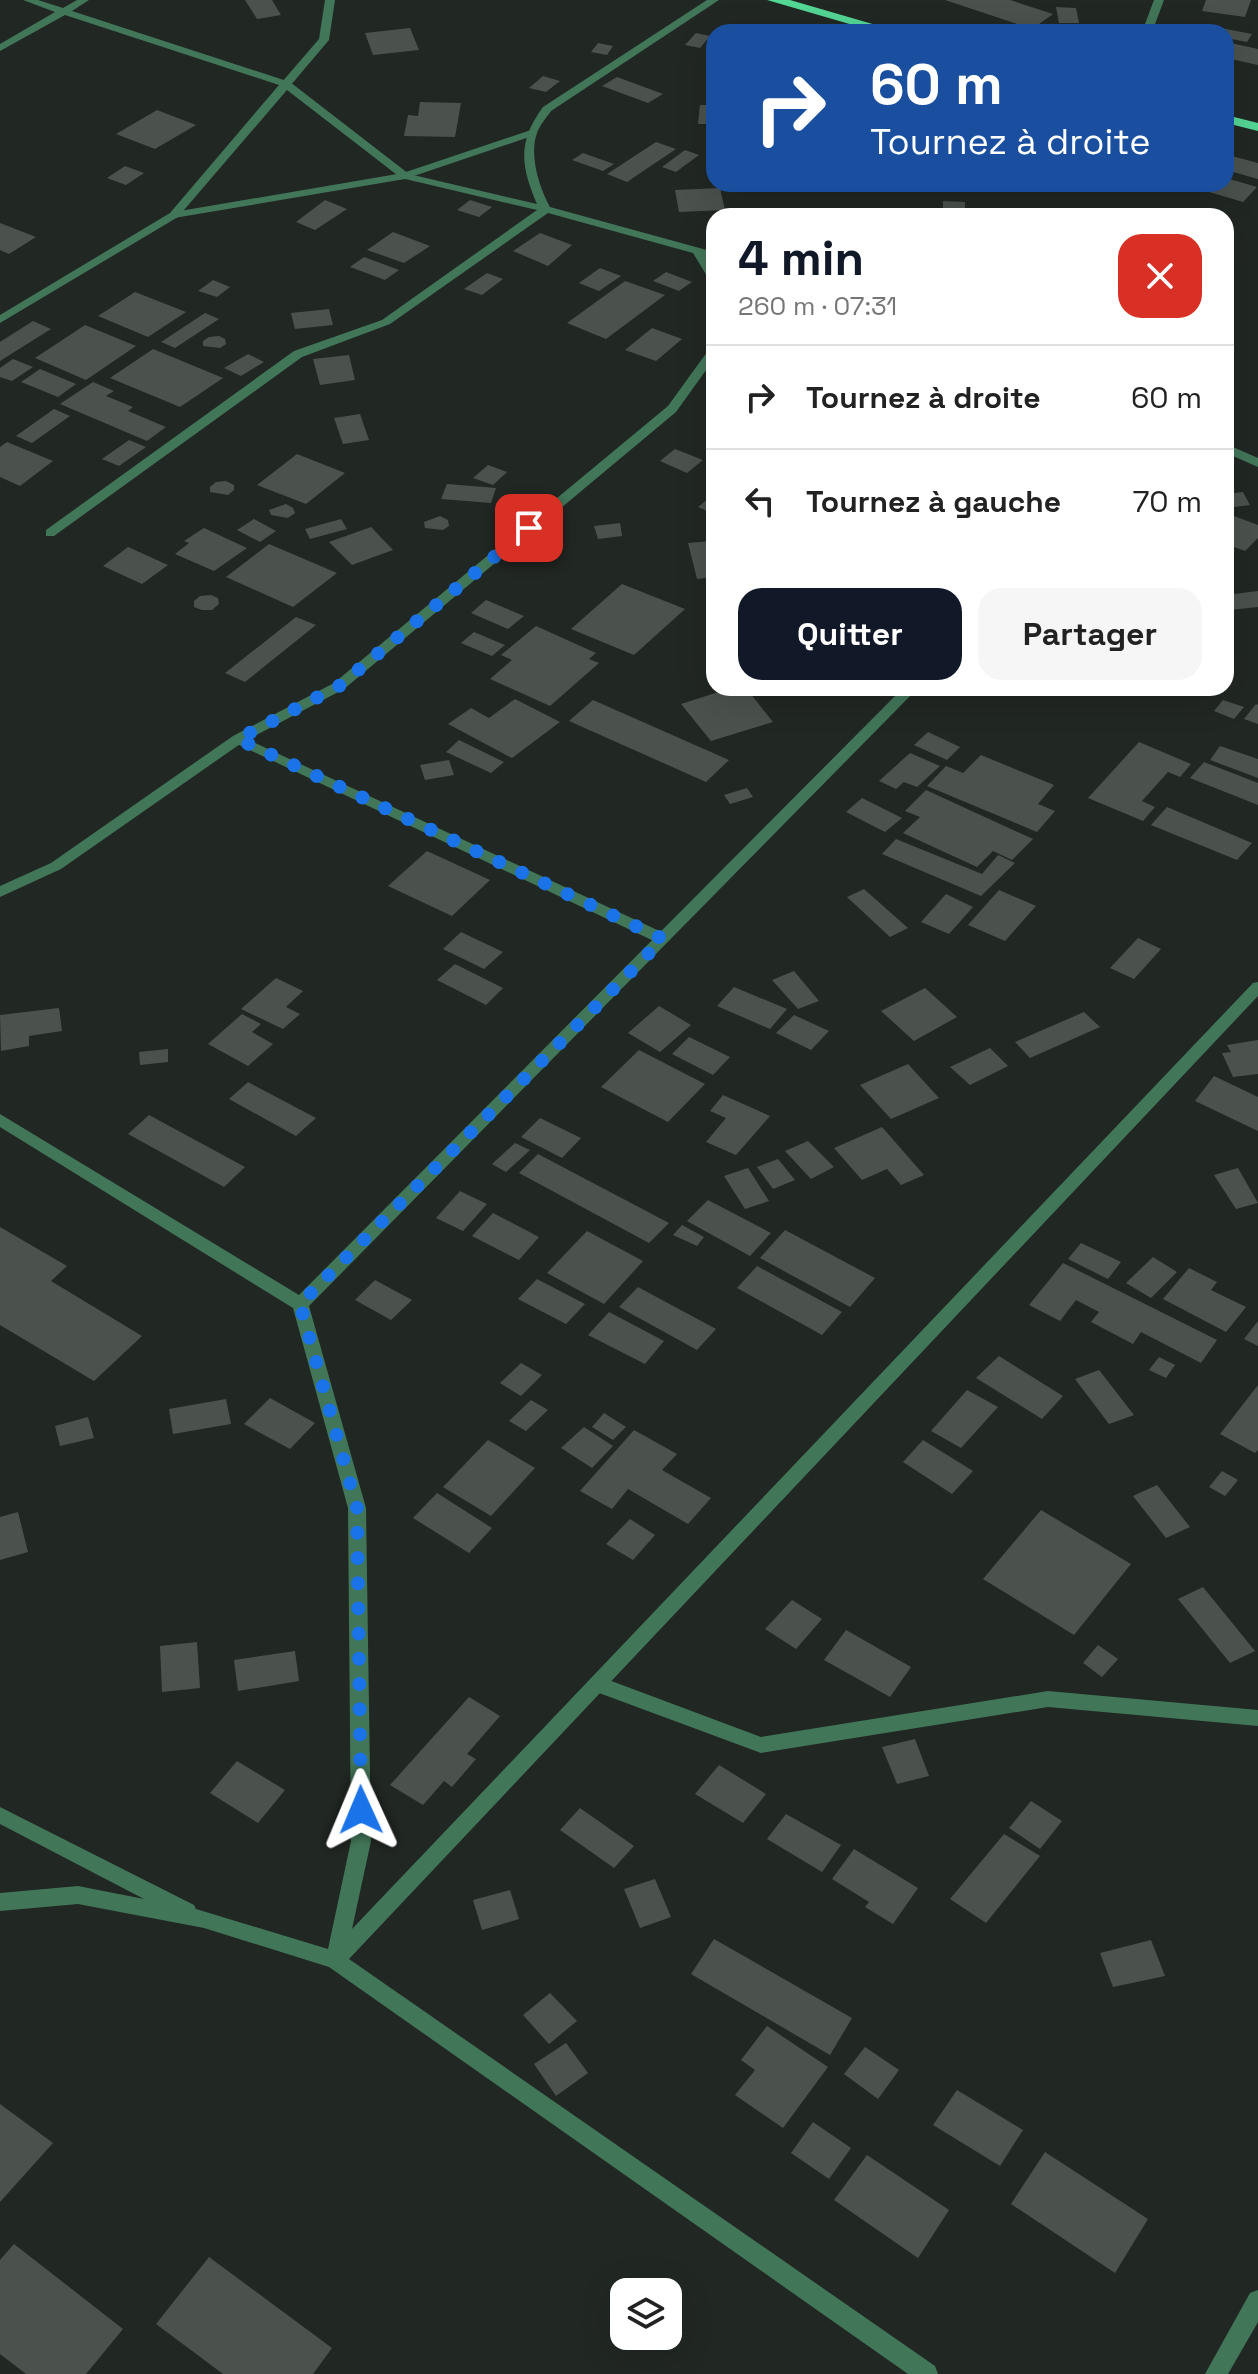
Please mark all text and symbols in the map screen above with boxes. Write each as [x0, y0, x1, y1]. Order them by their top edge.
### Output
text: 60 m [870, 49, 1003, 120]
icon: right [738, 56, 842, 160]
text: Tournez à droite [870, 119, 1151, 165]
text: 4 min [738, 228, 864, 289]
button: close [1118, 234, 1202, 318]
text: 260 m · 07:31 [738, 289, 897, 323]
icon: right [738, 375, 782, 419]
text: Tournez à droite [806, 378, 1040, 417]
text: 60 m [1131, 378, 1202, 417]
icon: left [738, 479, 782, 523]
text: Tournez à gauche [806, 482, 1061, 521]
text: 70 m [1133, 482, 1202, 521]
pin [495, 494, 563, 562]
icon: arrive [507, 506, 551, 550]
button: Quitter [738, 588, 962, 680]
button: Partager [978, 588, 1202, 680]
position arrow [319, 1768, 403, 1852]
map controls [610, 2278, 682, 2350]
button: layers [610, 2278, 682, 2350]

